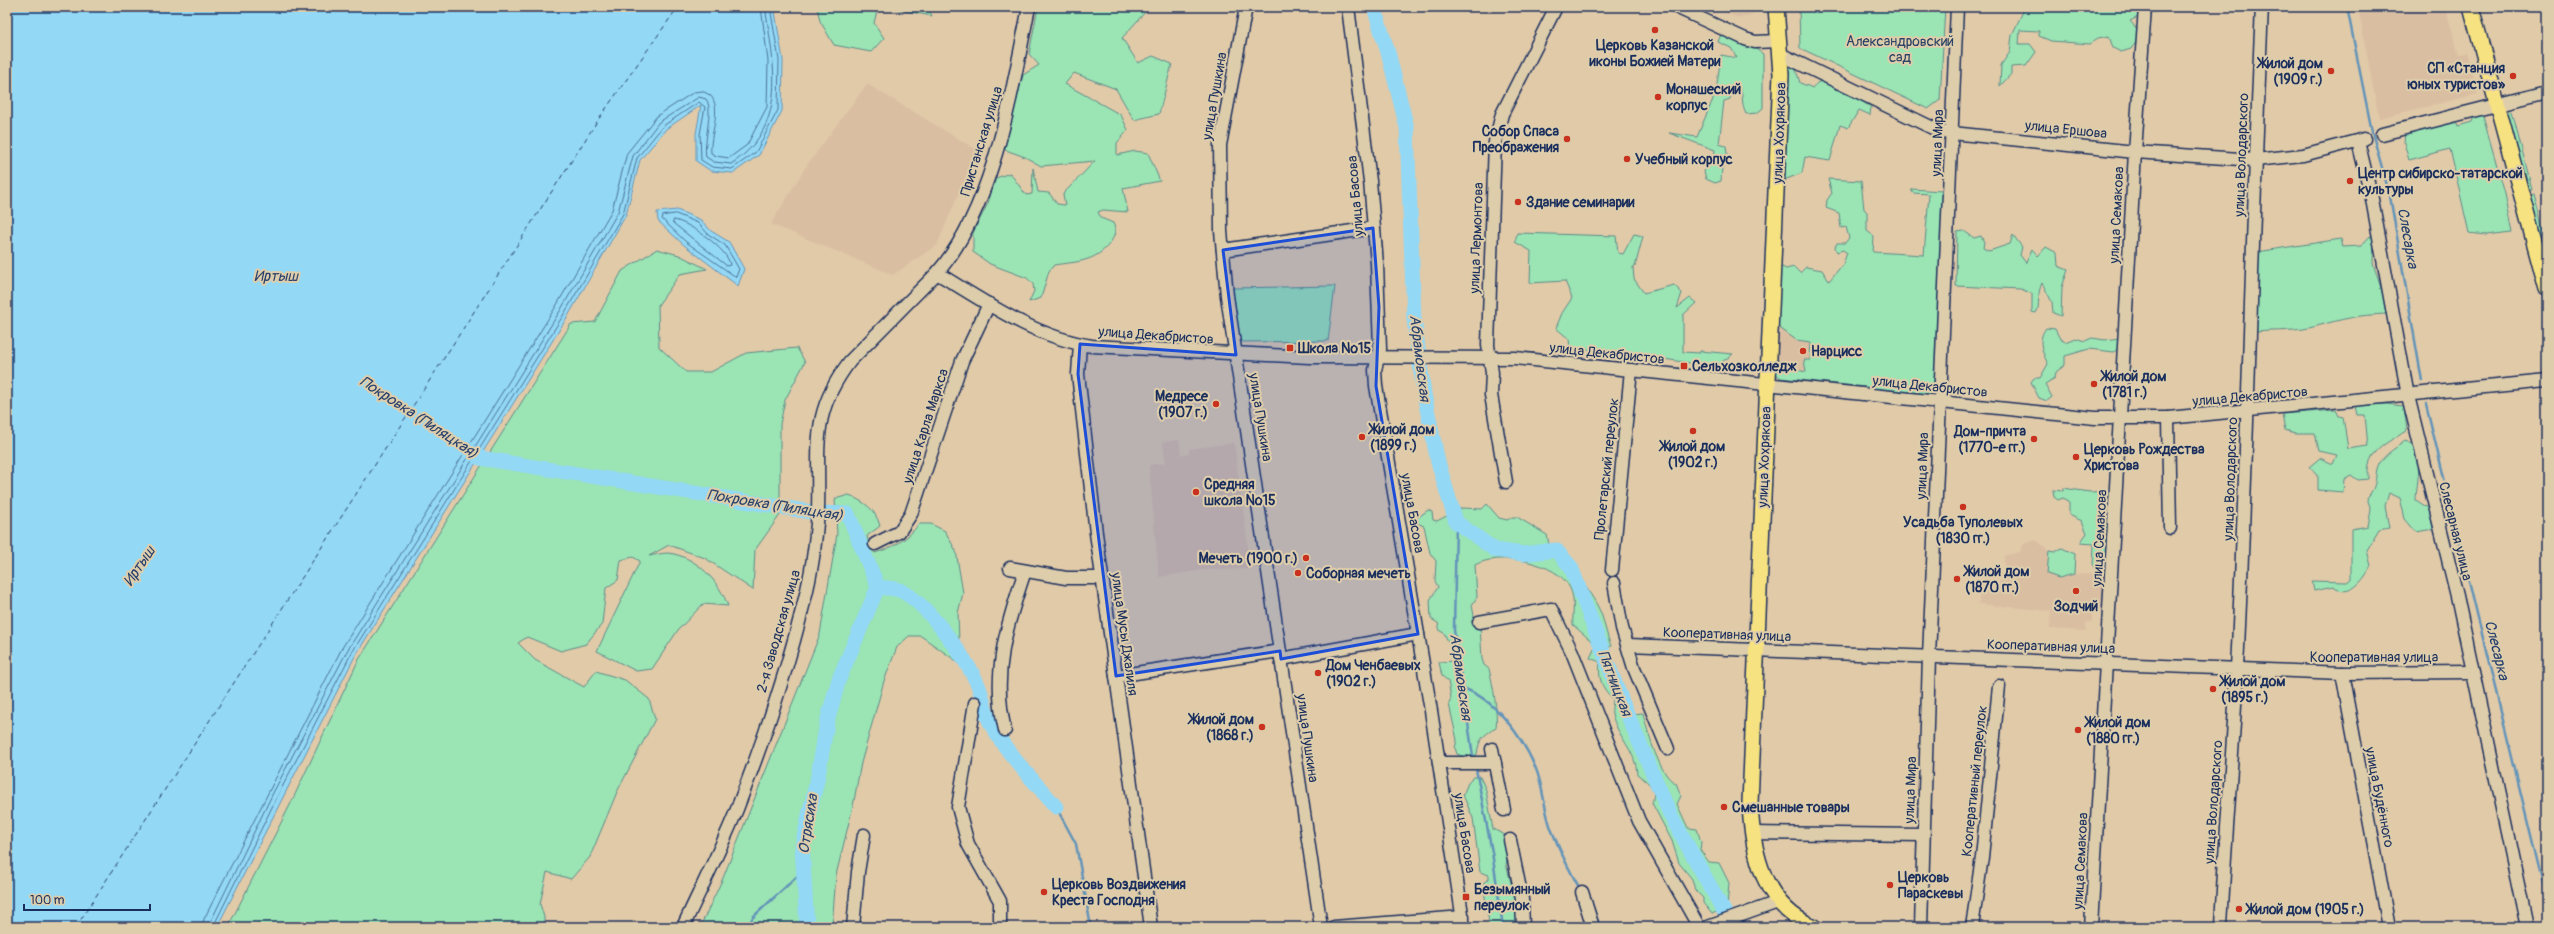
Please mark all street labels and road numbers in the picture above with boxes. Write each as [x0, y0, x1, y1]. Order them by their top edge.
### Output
street label: улица Пушкина [1198, 51, 1231, 142]
street label: улица Хохрякова [1769, 82, 1790, 185]
street label: Пристанская улица [957, 84, 1006, 198]
street label: улица Володарского [2231, 92, 2252, 218]
street label: улица Мира [1928, 109, 1947, 178]
street label: улица Ершова [2023, 117, 2108, 142]
street label: улица Басова [1344, 155, 1368, 238]
street label: улица Семакова [2105, 166, 2128, 265]
street label: улица Лермонтова [1466, 182, 1487, 295]
street label: улица Декабристов [1097, 323, 1214, 348]
street label: улица Декабристов [1548, 339, 1665, 368]
street label: улица Карла Маркса [899, 366, 952, 487]
street label: улица Пушкина [1245, 371, 1276, 462]
street label: улица Декабристов [1871, 372, 1988, 401]
street label: улица Декабристов [2191, 383, 2308, 410]
street label: Пролетарский переулок [1591, 397, 1622, 541]
street label: улица Хохрякова [1754, 406, 1775, 509]
street label: улица Володарского [2220, 416, 2241, 542]
street label: улица Мира [1913, 432, 1932, 501]
street label: улица Басова [1397, 471, 1428, 554]
street label: Слесарная улица [2435, 480, 2476, 582]
street label: улица Семакова [2088, 489, 2111, 588]
street label: 2-я Заводская улица [753, 568, 804, 694]
street label: улица Мусы Джалиля [1107, 570, 1142, 697]
street label: Кооперативная улица [1663, 624, 1791, 645]
street label: Кооперативная улица [1987, 636, 2115, 657]
street label: Кооперативная улица [2310, 649, 2438, 666]
street label: улица Пушкина [1293, 692, 1322, 783]
street label: Кооперативный переулок [1958, 705, 1991, 857]
street label: улица Володарского [2201, 739, 2226, 865]
street label: улица Будённого [2361, 744, 2398, 849]
street label: улица Мира [1901, 756, 1920, 825]
street label: улица Басова [1450, 791, 1479, 874]
street label: улица Семакова [2069, 812, 2092, 911]

